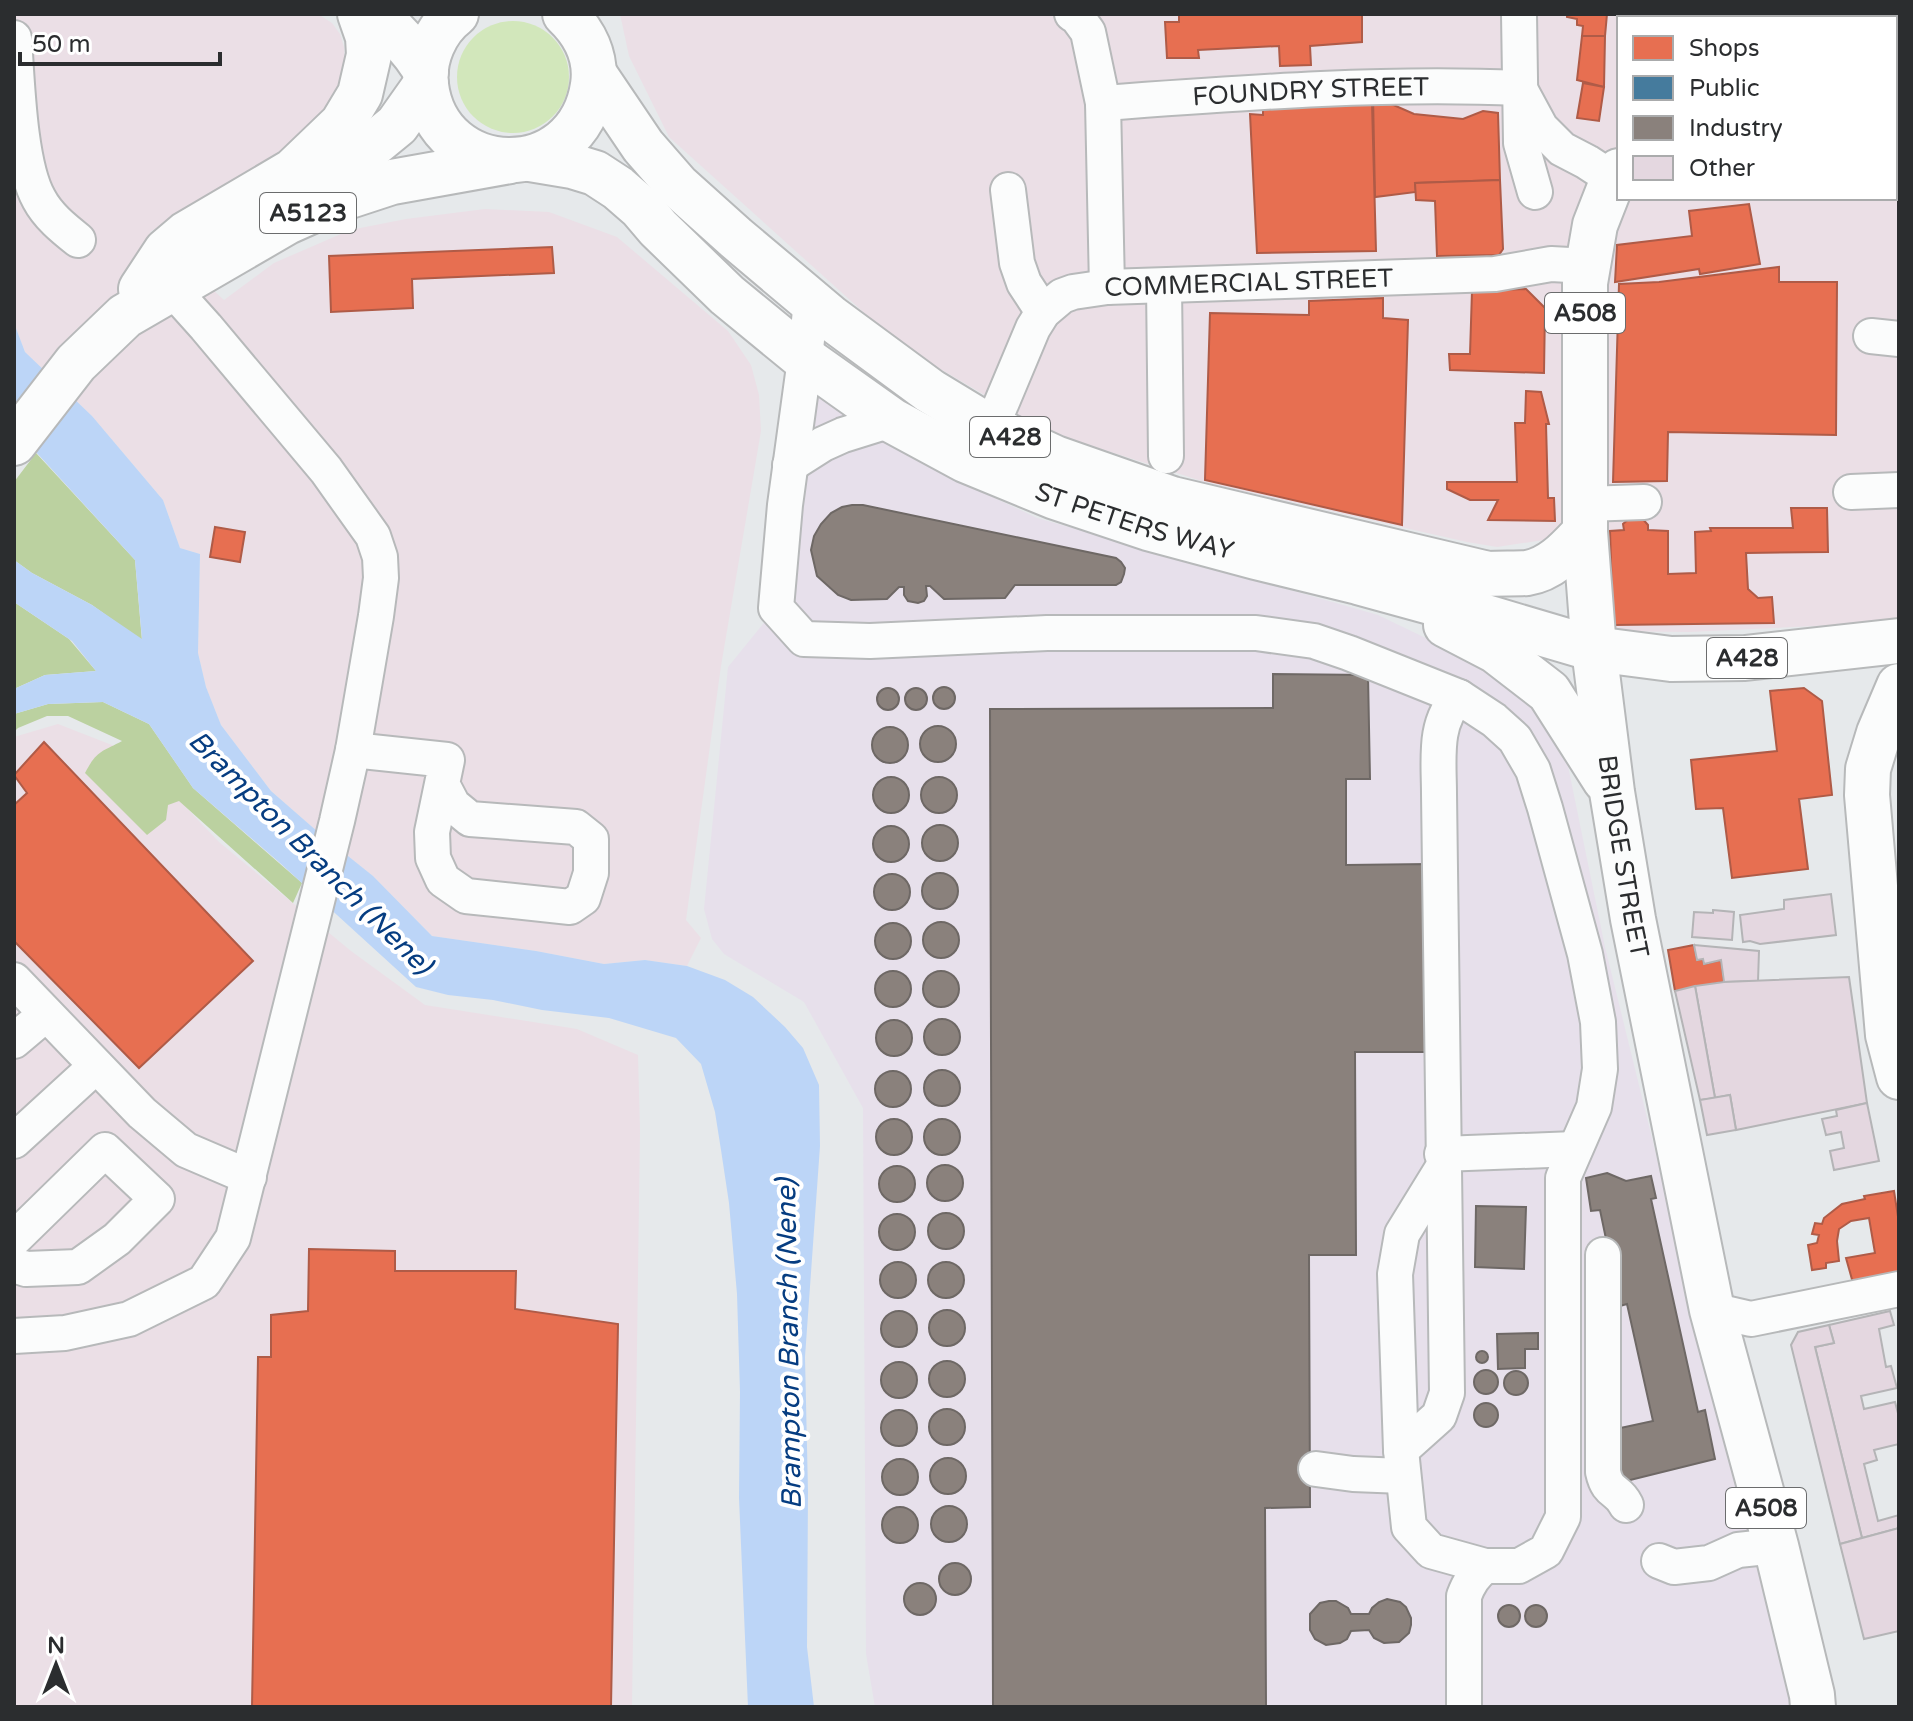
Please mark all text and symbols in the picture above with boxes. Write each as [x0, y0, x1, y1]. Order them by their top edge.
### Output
scale bar [20, 16, 220, 66]
legend [1617, 16, 1897, 200]
text: 50 m [32, 30, 90, 59]
text: Shops [1689, 34, 1759, 63]
street label: FOUNDRY STREET [1191, 71, 1429, 113]
text: Public [1689, 74, 1759, 103]
text: Industry [1689, 114, 1783, 143]
text: Other [1689, 154, 1756, 183]
road number: A5123 [260, 193, 356, 233]
street label: COMMERCIAL STREET [1104, 262, 1394, 303]
road number: A508 [1545, 293, 1625, 333]
road number: A428 [970, 417, 1050, 457]
street label: ST PETERS WAY [1031, 476, 1237, 566]
road number: A428 [1707, 638, 1787, 678]
water label: Brampton Branch (Nene) [181, 724, 441, 983]
street label: BRIDGE STREET [1591, 753, 1655, 961]
water label: Brampton Branch (Nene) [769, 1176, 809, 1510]
road number: A508 [1726, 1488, 1806, 1528]
north arrow [16, 1625, 96, 1705]
text: N [47, 1633, 65, 1659]

